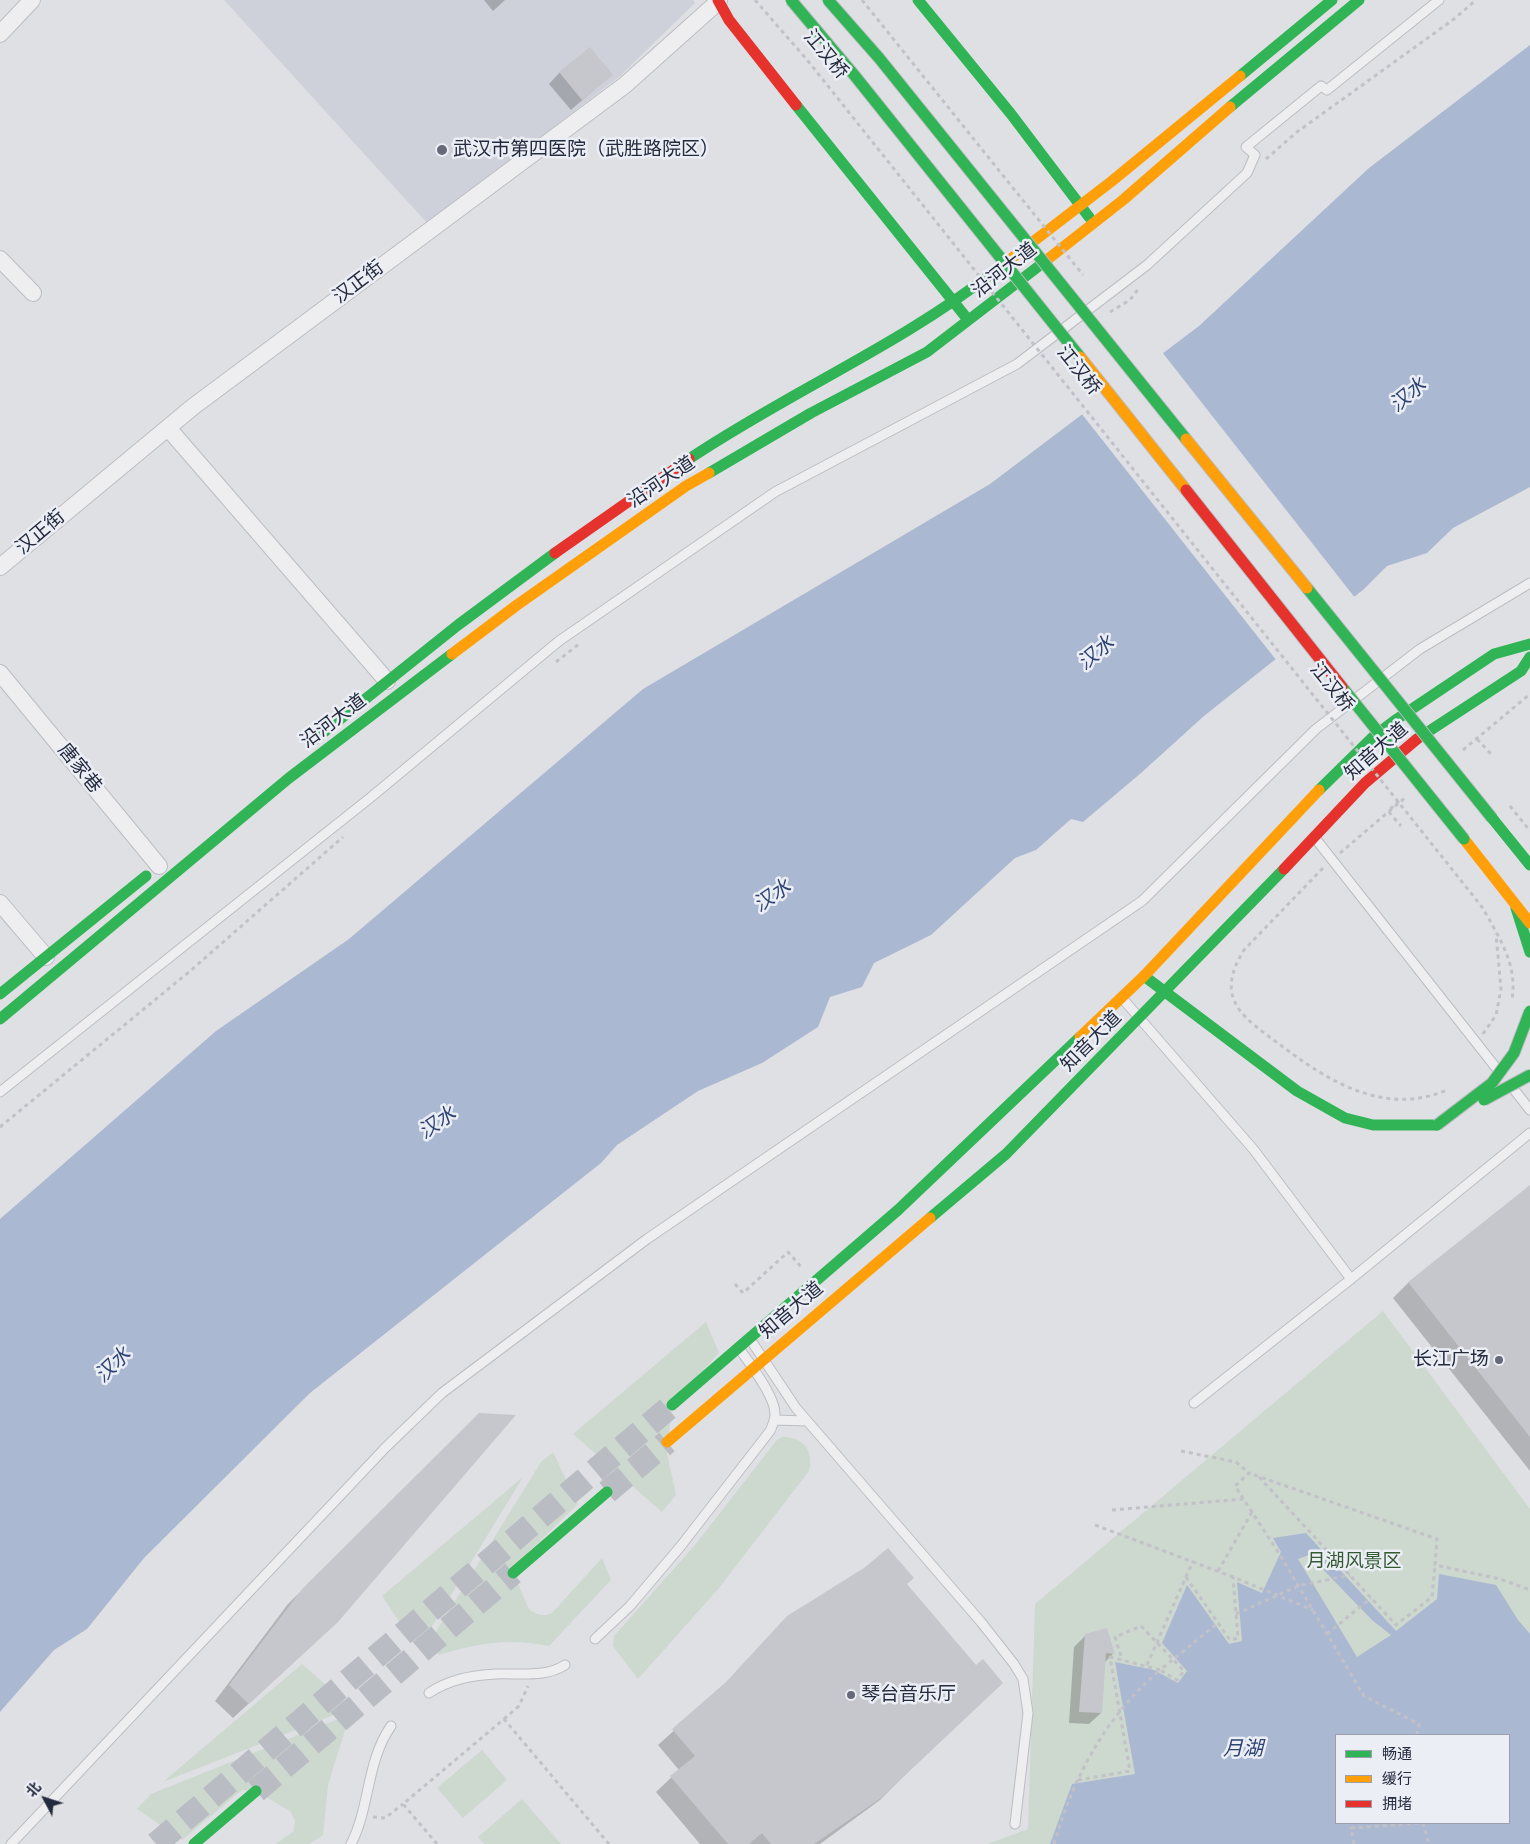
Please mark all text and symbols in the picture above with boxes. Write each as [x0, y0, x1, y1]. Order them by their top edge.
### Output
street label: 江汉桥 [798, 26, 852, 84]
place label: 武汉市第四医院（武胜路院区） [453, 139, 719, 161]
marker: 武汉市第四医院（武胜路院区） [435, 143, 449, 157]
street label: 沿河大道 [968, 239, 1042, 303]
street label: 汉正街 [329, 257, 389, 309]
street label: 江汉桥 [1051, 342, 1105, 400]
water label: 汉水 [1386, 374, 1432, 418]
street label: 沿河大道 [624, 452, 700, 514]
street label: 汉正街 [12, 506, 70, 560]
water label: 汉水 [1074, 632, 1120, 676]
street label: 江汉桥 [1304, 659, 1358, 717]
street label: 沿河大道 [297, 690, 371, 754]
street label: 知音大道 [1341, 718, 1413, 786]
street label: 唐家巷 [52, 740, 106, 798]
water label: 汉水 [750, 876, 796, 918]
street label: 知音大道 [1057, 1007, 1127, 1077]
water label: 汉水 [415, 1103, 461, 1145]
street label: 知音大道 [756, 1278, 828, 1344]
water label: 汉水 [91, 1344, 137, 1388]
place label: 长江广场 [1413, 1349, 1489, 1371]
marker: 长江广场 [1493, 1354, 1505, 1366]
park label: 月湖风景区 [1307, 1551, 1401, 1573]
place label: 琴台音乐厅 [861, 1684, 956, 1706]
marker: 琴台音乐厅 [845, 1689, 857, 1701]
legend [1335, 1734, 1510, 1824]
water label: 月湖 [1223, 1738, 1263, 1762]
text: 畅通 [1382, 1742, 1412, 1765]
text: 缓行 [1382, 1767, 1412, 1790]
north arrow [20, 1774, 70, 1824]
text: 北 [21, 1777, 46, 1801]
text: 拥堵 [1382, 1792, 1412, 1815]

